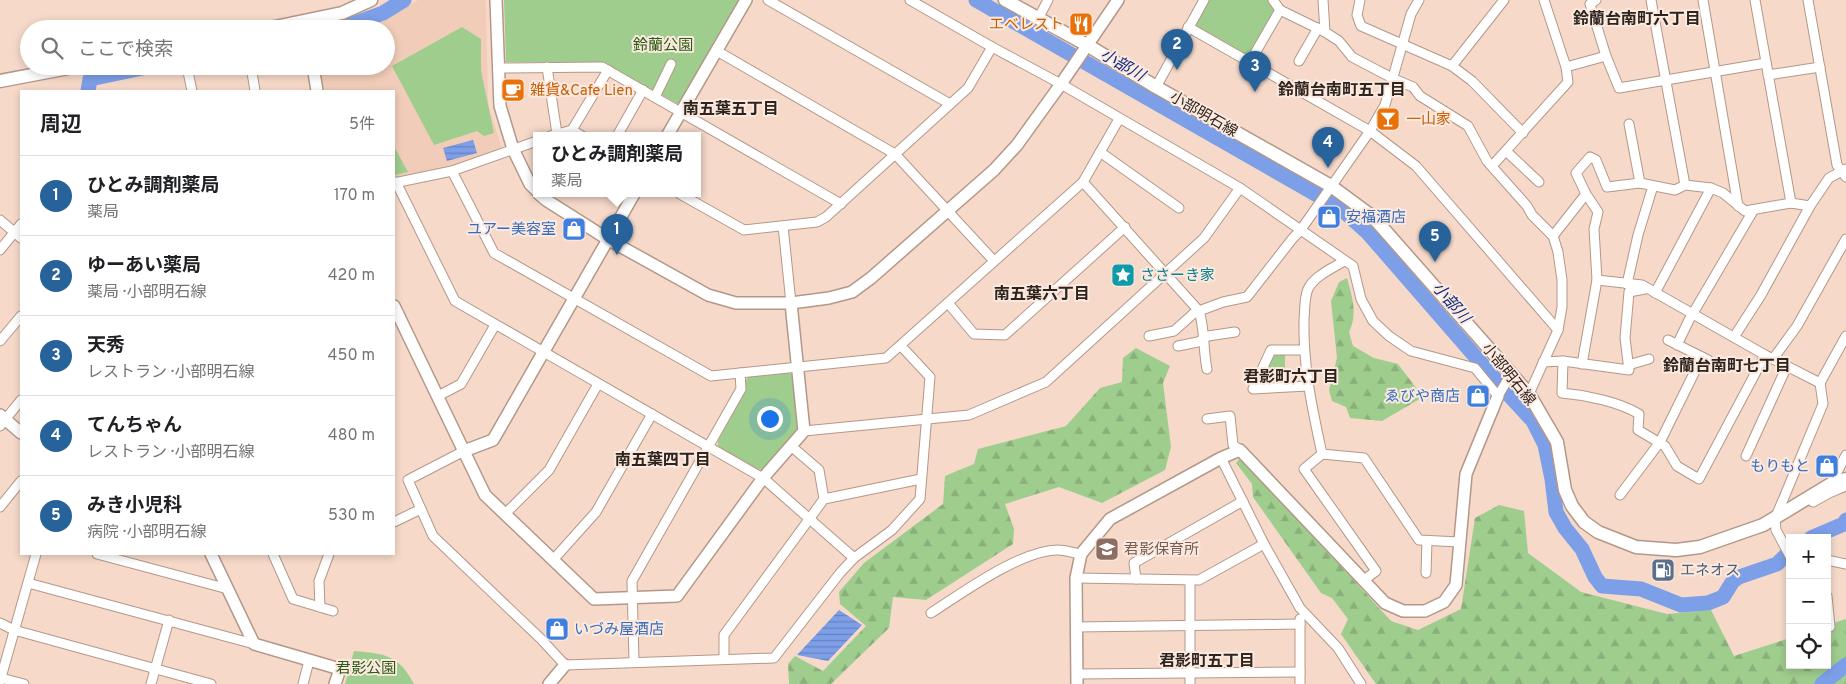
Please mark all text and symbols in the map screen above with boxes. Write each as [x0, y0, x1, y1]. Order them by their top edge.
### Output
district label: 鈴蘭台南町六丁目 [1573, 10, 1701, 30]
restaurant icon: エベレスト [1068, 11, 1094, 37]
place label: エベレスト [989, 16, 1064, 35]
search box [20, 20, 395, 75]
pin: 2 [1161, 29, 1193, 70]
icon: search [38, 34, 66, 62]
park label: 鈴蘭公園 [633, 37, 693, 56]
text: ここで検索 [78, 38, 173, 62]
water label: 小部川 [1096, 45, 1150, 87]
pin: 3 [1239, 51, 1271, 92]
cafe icon: 雑貨&Cafe Lien [500, 77, 526, 103]
place label: 雑貨&Cafe Lien [530, 81, 633, 101]
district label: 鈴蘭台南町五丁目 [1278, 81, 1406, 101]
street label: 小部明石線 [1166, 88, 1240, 142]
district label: 南五葉五丁目 [683, 100, 779, 120]
bar icon: 一山家 [1375, 106, 1401, 132]
place label: 一山家 [1406, 111, 1451, 130]
text: 周辺 [40, 112, 82, 139]
text: 5件 [349, 115, 375, 135]
pin: 4 [1312, 127, 1344, 168]
popup [533, 132, 701, 197]
text: ひとみ調剤薬局 [551, 143, 683, 167]
text: 薬局 [551, 172, 583, 192]
text: ひとみ調剤薬局 [87, 174, 219, 198]
text: 1 [53, 186, 59, 206]
text: 170 m [334, 186, 375, 206]
text: 薬局 [87, 203, 119, 223]
shop icon: 安福酒店 [1316, 204, 1342, 230]
place label: 安福酒店 [1346, 209, 1406, 228]
pin: 1 [601, 214, 633, 255]
shop icon: ユアー美容室 [561, 216, 587, 242]
place label: ユアー美容室 [467, 221, 556, 240]
pin: 5 [1419, 221, 1451, 262]
text: ゆーあい薬局 [87, 254, 201, 278]
place icon: ささーき家 [1110, 262, 1136, 288]
text: 2 [51, 266, 61, 286]
text: 420 m [328, 266, 375, 286]
place label: ささーき家 [1140, 267, 1215, 286]
water label: 小部川 [1427, 279, 1475, 329]
text: 薬局 · 小部明石線 [87, 283, 207, 303]
district label: 南五葉六丁目 [994, 285, 1090, 305]
text: 天秀 [87, 334, 125, 358]
street label: 小部明石線 [1477, 340, 1539, 410]
text: 3 [51, 346, 61, 366]
text: 450 m [328, 346, 375, 366]
district label: 鈴蘭台南町七丁目 [1663, 357, 1791, 377]
text: レストラン · 小部明石線 [87, 363, 255, 383]
district label: 君影町六丁目 [1243, 368, 1339, 388]
shop icon: ゑびや商店 [1465, 383, 1491, 409]
place label: ゑびや商店 [1385, 388, 1460, 407]
your location [757, 406, 783, 432]
text: てんちゃん [87, 414, 182, 438]
text: 4 [51, 426, 61, 446]
text: 480 m [328, 426, 375, 446]
text: レストラン · 小部明石線 [87, 443, 255, 463]
district label: 南五葉四丁目 [615, 451, 711, 471]
shop icon: もりもと [1814, 453, 1840, 479]
place label: もりもと [1750, 458, 1810, 477]
text: みき小児科 [87, 494, 182, 518]
text: 5 [51, 506, 61, 526]
text: 530 m [328, 506, 375, 526]
text: 病院 · 小部明石線 [87, 523, 207, 543]
map controls [1786, 534, 1831, 669]
button: + [1786, 534, 1831, 579]
school or university icon: 君影保育所 [1094, 536, 1120, 562]
place label: 君影保育所 [1124, 541, 1199, 560]
fuel station icon: エネオス [1650, 557, 1676, 583]
place label: エネオス [1680, 562, 1740, 581]
button: − [1786, 579, 1831, 624]
shop icon: いづみ屋酒店 [544, 616, 570, 642]
place label: いづみ屋酒店 [574, 621, 664, 640]
button: locate [1786, 624, 1831, 669]
district label: 君影町五丁目 [1159, 652, 1255, 672]
park label: 君影公園 [336, 660, 396, 679]

